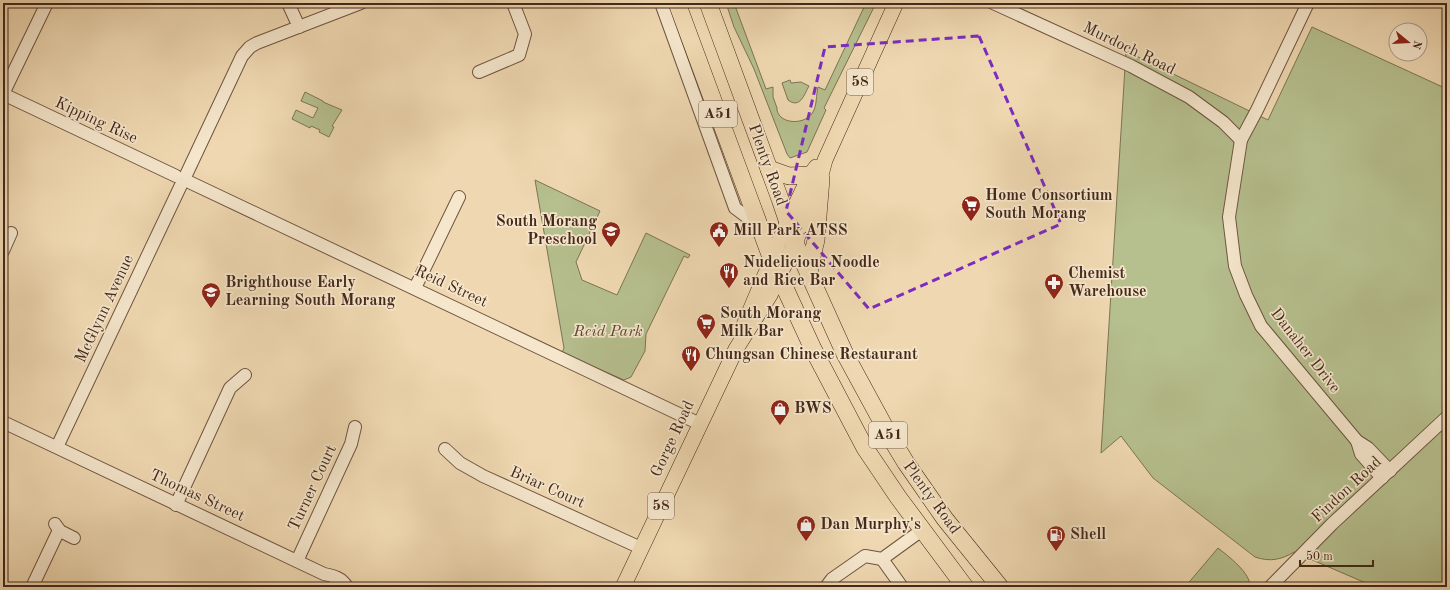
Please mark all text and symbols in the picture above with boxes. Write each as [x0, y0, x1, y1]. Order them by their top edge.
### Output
street label: Murdoch Road [1080, 20, 1178, 78]
north arrow [1388, 22, 1428, 62]
text: N [1409, 39, 1423, 51]
road number: 58 [847, 69, 873, 95]
street label: Kipping Rise [52, 95, 140, 147]
road number: A51 [699, 101, 737, 127]
street label: Plenty Road [745, 122, 789, 208]
place label: Home Consortium South Morang [985, 188, 1113, 222]
supermarket icon: Home Consortium South Morang [960, 194, 982, 222]
place label: South Morang Preschool [496, 214, 597, 248]
school or university icon: South Morang Preschool [600, 220, 622, 248]
public building icon: Mill Park ATSS [708, 220, 730, 248]
place label: Mill Park ATSS [733, 223, 848, 239]
street label: McGlynn Avenue [73, 252, 137, 366]
place label: Nudelicious Noodle and Rice Bar [743, 255, 880, 289]
restaurant icon: Nudelicious Noodle and Rice Bar [718, 261, 740, 289]
street label: Reid Street [412, 263, 490, 311]
place label: Chemist Warehouse [1068, 266, 1147, 300]
pharmacy icon: Chemist Warehouse [1043, 272, 1065, 300]
place label: Brighthouse Early Learning South Morang [225, 275, 396, 309]
school or university icon: Brighthouse Early Learning South Morang [200, 281, 222, 309]
place label: South Morang Milk Bar [720, 306, 821, 340]
street label: Danaher Drive [1267, 306, 1343, 396]
supermarket icon: South Morang Milk Bar [695, 312, 717, 340]
park label: Reid Park [572, 324, 643, 340]
restaurant icon: Chungsan Chinese Restaurant [680, 344, 702, 372]
place label: Chungsan Chinese Restaurant [705, 347, 918, 363]
street label: Gorge Road [648, 398, 698, 480]
shop icon: BWS [769, 398, 791, 426]
place label: BWS [794, 401, 832, 417]
road number: A51 [869, 422, 907, 448]
street label: Turner Court [286, 442, 340, 533]
street label: Findon Road [1309, 454, 1385, 526]
street label: Plenty Road [899, 459, 963, 537]
street label: Briar Court [507, 464, 587, 512]
street label: Thomas Street [147, 467, 247, 525]
road number: 58 [648, 493, 674, 519]
shop icon: Dan Murphy's [795, 514, 817, 542]
place label: Dan Murphy's [820, 517, 921, 533]
fuel station icon: Shell [1045, 524, 1067, 552]
place label: Shell [1070, 527, 1106, 543]
scale bar [1300, 542, 1373, 568]
text: 50 m [1306, 550, 1333, 563]

